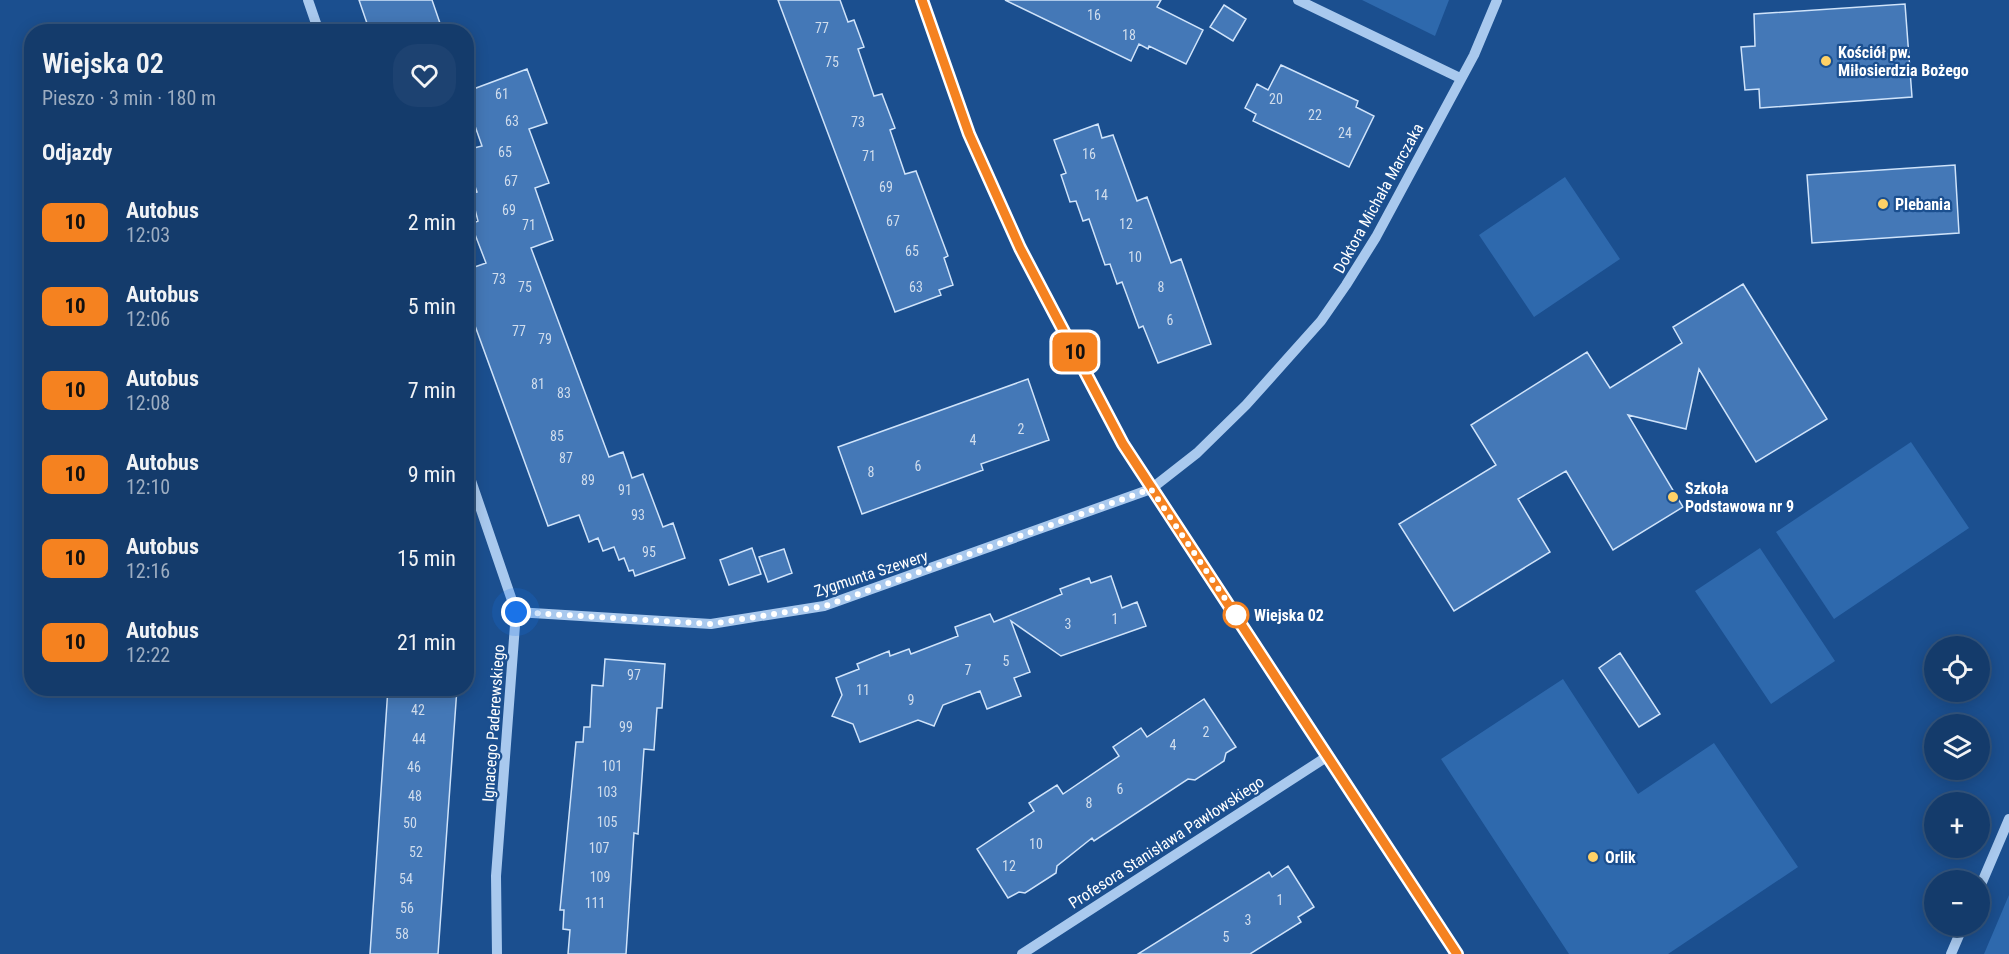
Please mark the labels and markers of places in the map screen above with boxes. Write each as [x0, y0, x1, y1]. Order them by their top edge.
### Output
place label: Kościół pw. Miłosierdzia Bożego [1838, 43, 1969, 80]
marker: Kościół pw. Miłosierdzia Bożego [1819, 54, 1833, 68]
place label: Plebania [1895, 195, 1951, 214]
marker: Plebania [1876, 197, 1890, 211]
place label: Szkoła Podstawowa nr 9 [1685, 479, 1794, 516]
marker: Szkoła Podstawowa nr 9 [1666, 490, 1680, 504]
marker: Wiejska 02 [1223, 602, 1249, 628]
place label: Wiejska 02 [1254, 606, 1324, 625]
place label: Orlik [1605, 848, 1636, 867]
marker: Orlik [1586, 850, 1600, 864]

